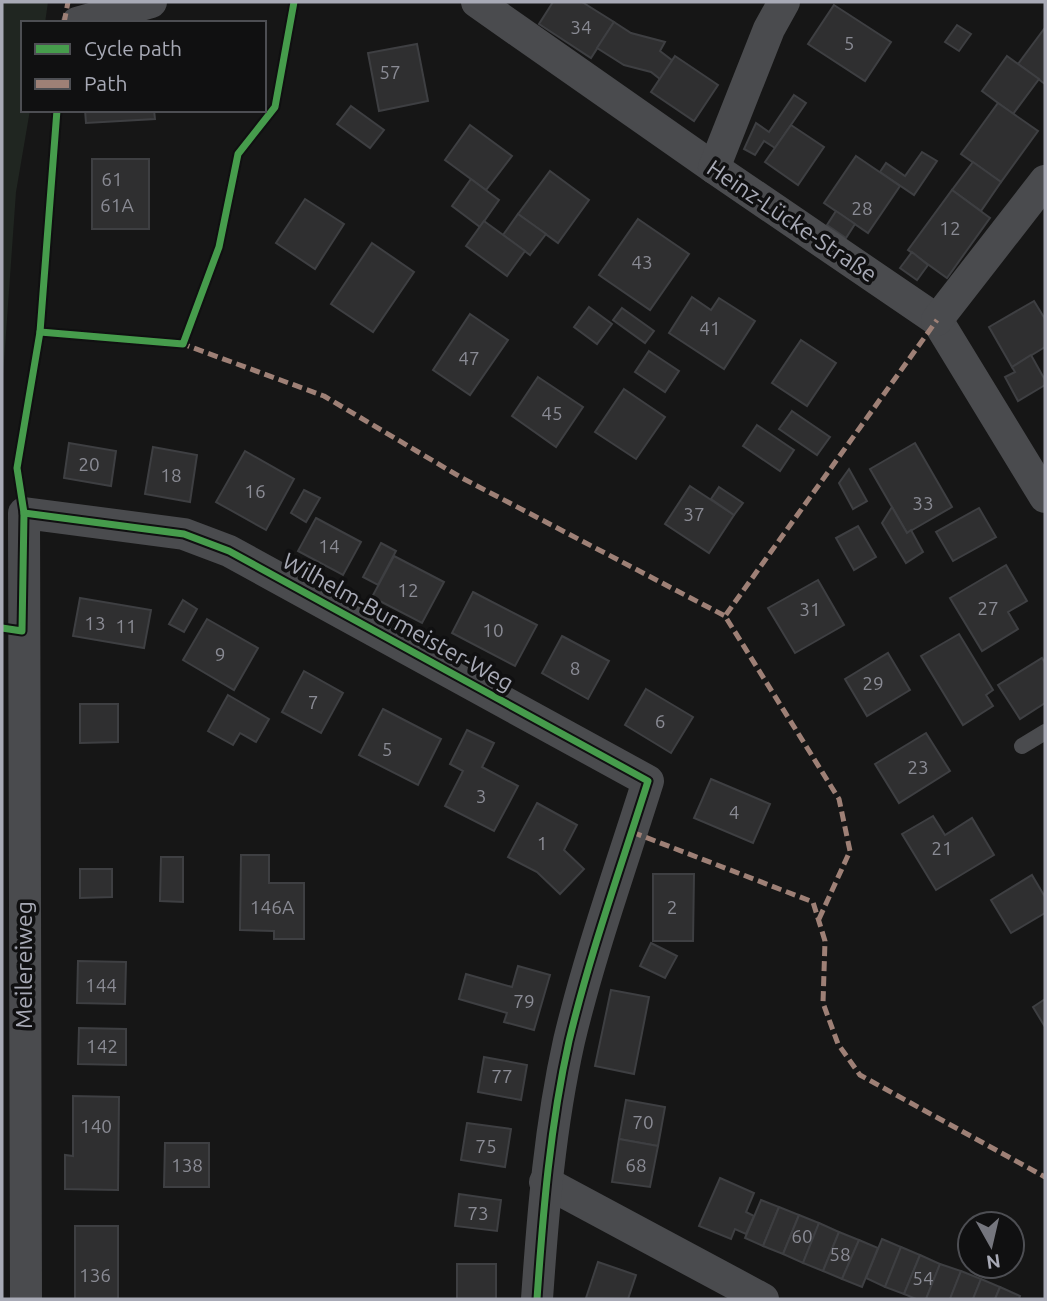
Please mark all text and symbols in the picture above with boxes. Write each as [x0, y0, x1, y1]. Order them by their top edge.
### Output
house number: 34 [570, 16, 592, 38]
legend [21, 21, 266, 112]
house number: 5 [844, 32, 854, 54]
text: Cycle path [84, 36, 182, 60]
house number: 57 [379, 61, 401, 83]
text: Path [84, 71, 127, 95]
street label: Heinz-Lücke-Straße [703, 155, 882, 287]
house number: 61 [101, 168, 123, 190]
house number: 61A [100, 194, 135, 216]
house number: 28 [851, 197, 873, 219]
house number: 12 [939, 217, 961, 239]
house number: 43 [631, 251, 653, 273]
house number: 41 [699, 317, 721, 339]
house number: 47 [458, 347, 480, 369]
house number: 45 [541, 402, 563, 424]
house number: 20 [78, 453, 100, 475]
house number: 18 [160, 464, 182, 486]
house number: 16 [244, 480, 266, 502]
house number: 33 [912, 492, 934, 514]
house number: 37 [683, 503, 705, 525]
house number: 14 [318, 535, 340, 557]
street label: Wilhelm-Burmeister-Weg [279, 548, 518, 695]
house number: 12 [397, 579, 419, 601]
house number: 27 [977, 597, 999, 619]
house number: 31 [799, 598, 821, 620]
house number: 13 [84, 612, 106, 634]
house number: 11 [115, 615, 137, 637]
house number: 10 [482, 619, 504, 641]
house number: 9 [215, 643, 225, 665]
house number: 8 [570, 657, 580, 679]
house number: 29 [862, 672, 884, 694]
house number: 7 [308, 691, 318, 713]
house number: 6 [655, 710, 665, 732]
house number: 5 [382, 738, 392, 760]
house number: 23 [907, 756, 929, 778]
house number: 3 [476, 785, 486, 807]
house number: 4 [729, 801, 739, 823]
house number: 1 [537, 832, 547, 854]
house number: 21 [931, 837, 953, 859]
house number: 146A [250, 896, 295, 918]
house number: 2 [667, 896, 677, 918]
street label: Meilereiweg [11, 901, 36, 1029]
house number: 144 [85, 974, 117, 996]
house number: 79 [513, 990, 535, 1012]
house number: 142 [86, 1035, 118, 1057]
house number: 77 [491, 1065, 513, 1087]
house number: 70 [632, 1111, 654, 1133]
house number: 140 [80, 1115, 112, 1137]
house number: 75 [475, 1135, 497, 1157]
house number: 138 [171, 1154, 203, 1176]
house number: 68 [625, 1154, 647, 1176]
house number: 73 [467, 1202, 489, 1224]
north arrow [956, 1210, 1026, 1280]
house number: 60 [791, 1225, 813, 1247]
house number: 58 [829, 1243, 851, 1265]
text: N [985, 1250, 1002, 1274]
house number: 136 [79, 1264, 111, 1286]
house number: 54 [912, 1267, 934, 1289]

